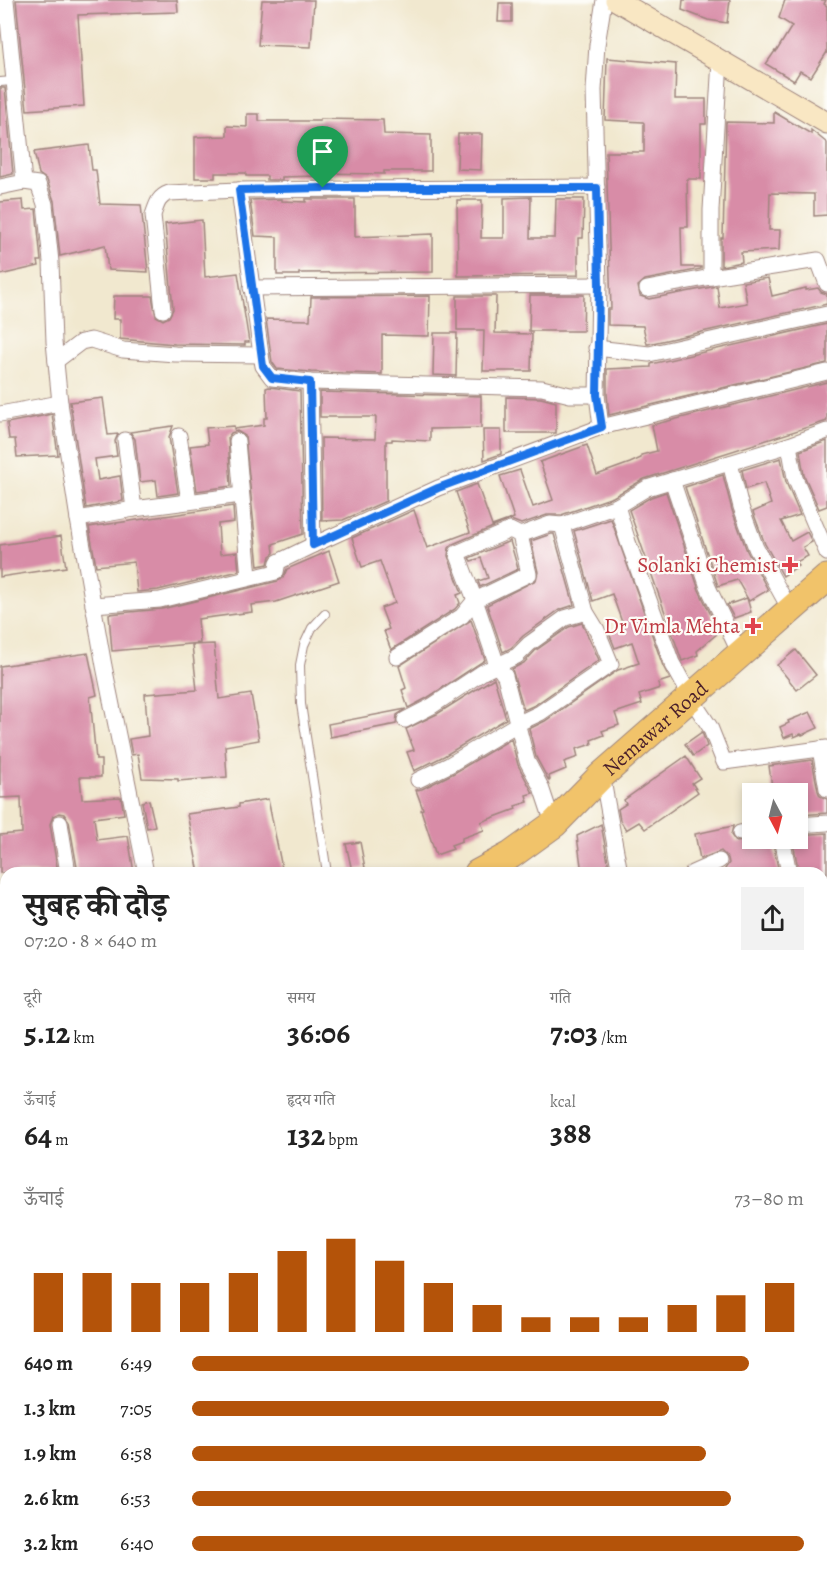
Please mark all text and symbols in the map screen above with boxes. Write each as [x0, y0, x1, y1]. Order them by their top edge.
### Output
pin [297, 126, 348, 188]
icon: arrive [306, 135, 339, 168]
place label: Solanki Chemist [637, 551, 778, 579]
marker: Solanki Chemist [783, 558, 797, 572]
place label: Dr Vimla Mehta [604, 612, 740, 640]
marker: Dr Vimla Mehta [744, 617, 762, 635]
street label: Nemawar Road [597, 674, 714, 782]
north arrow [742, 783, 808, 849]
map controls [742, 783, 808, 849]
text: सुबह की दौड़ [24, 882, 168, 927]
button: share [741, 887, 804, 950]
text: 07:20 · 8 × 640 m [24, 927, 157, 954]
text: दूरी [24, 987, 41, 1009]
text: समय [287, 987, 315, 1009]
text: गति [550, 987, 571, 1009]
text: 5.12 [24, 1013, 70, 1053]
text: 36:06 [287, 1013, 350, 1053]
text: 7:03 [550, 1013, 598, 1053]
text: km [70, 1027, 95, 1049]
text: /km [598, 1027, 628, 1049]
text: ऊँचाई [24, 1089, 56, 1111]
text: हृदय गति [287, 1089, 335, 1111]
text: kcal [550, 1091, 576, 1113]
text: 388 [550, 1113, 592, 1153]
text: 64 [24, 1115, 52, 1155]
text: 132 [287, 1115, 325, 1155]
text: m [52, 1129, 69, 1151]
text: bpm [325, 1129, 358, 1151]
text: ऊँचाई [24, 1185, 63, 1212]
text: 73–80 m [734, 1185, 804, 1212]
text: 640 m [24, 1350, 73, 1377]
text: 6:49 [120, 1350, 152, 1377]
text: 1.3 km [24, 1395, 76, 1422]
text: 7:05 [120, 1395, 152, 1422]
text: 1.9 km [24, 1440, 77, 1467]
text: 6:58 [120, 1440, 152, 1467]
text: 2.6 km [24, 1485, 79, 1512]
text: 6:53 [120, 1485, 151, 1512]
text: 3.2 km [24, 1530, 78, 1557]
text: 6:40 [120, 1530, 154, 1557]

